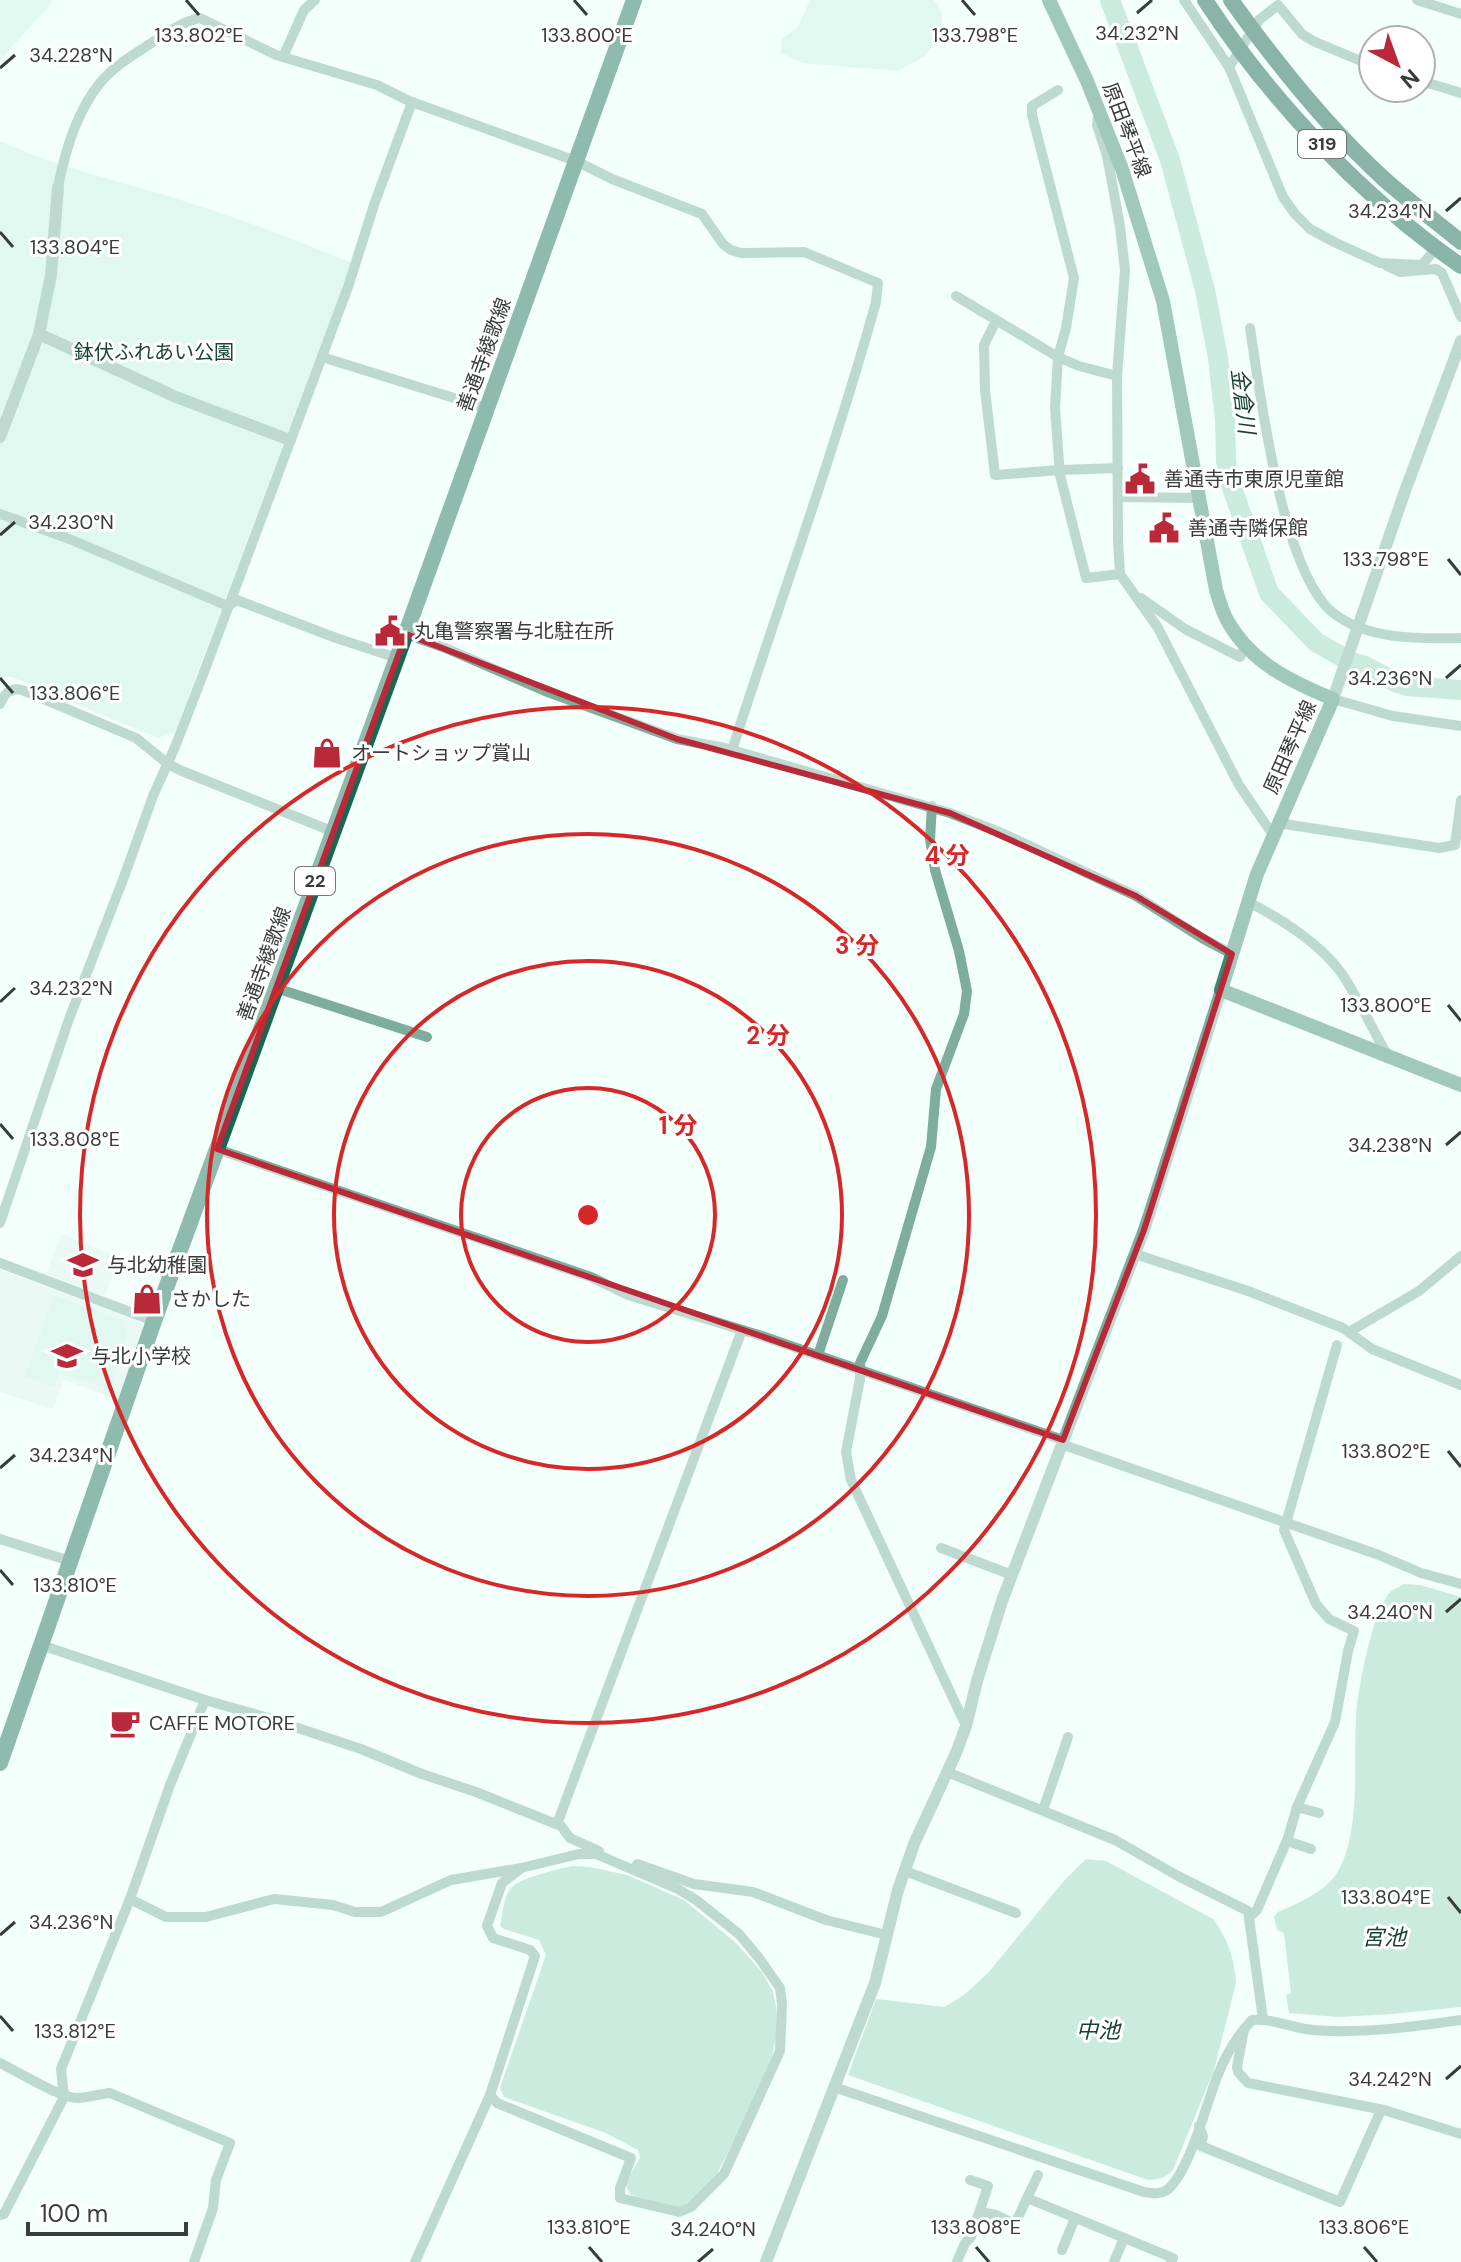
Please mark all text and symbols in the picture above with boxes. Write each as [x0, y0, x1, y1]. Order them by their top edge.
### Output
text: 34.232°N [1095, 20, 1179, 46]
text: 133.802°E [154, 22, 244, 48]
text: 133.800°E [541, 22, 633, 48]
text: 133.798°E [932, 22, 1018, 48]
north arrow [1357, 24, 1437, 104]
text: 34.228°N [29, 42, 113, 68]
text: N [1394, 63, 1425, 95]
street label: 原田琴平線 [1097, 79, 1157, 181]
road number: 319 [1298, 130, 1346, 158]
text: 34.234°N [1348, 198, 1432, 224]
text: 133.804°E [30, 234, 120, 260]
street label: 善通寺綾歌線 [451, 294, 517, 416]
park label: 鉢伏ふれあい公園 [74, 339, 234, 365]
water label: 金倉川 [1225, 366, 1262, 437]
public building icon: 善通寺市東原児童館 [1123, 462, 1157, 496]
place label: 善通寺市東原児童館 [1164, 466, 1344, 492]
text: 34.230°N [28, 509, 114, 535]
public building icon: 善通寺隣保館 [1147, 511, 1181, 545]
place label: 善通寺隣保館 [1188, 515, 1308, 541]
text: 133.798°E [1343, 546, 1429, 572]
public building icon: 丸亀警察署与北駐在所 [373, 614, 407, 648]
place label: 丸亀警察署与北駐在所 [414, 618, 614, 644]
text: 34.236°N [1348, 665, 1432, 691]
text: 133.806°E [30, 680, 120, 706]
street label: 原田琴平線 [1258, 696, 1322, 798]
shop icon: オートショップ賞山 [310, 736, 344, 770]
place label: オートショップ賞山 [351, 740, 531, 766]
text: 4 分 [924, 840, 970, 871]
road number: 22 [295, 867, 335, 895]
street label: 善通寺綾歌線 [231, 903, 297, 1025]
text: 3 分 [835, 930, 879, 961]
text: 34.232°N [29, 975, 113, 1001]
text: 133.800°E [1340, 992, 1432, 1018]
text: 2 分 [746, 1020, 790, 1051]
text: 1 分 [659, 1110, 697, 1141]
text: 133.808°E [30, 1126, 120, 1152]
text: 34.238°N [1348, 1132, 1432, 1158]
centre of rings [574, 1201, 602, 1229]
school or university icon: 与北幼稚園 [66, 1248, 100, 1282]
place label: 与北幼稚園 [107, 1252, 207, 1278]
shop icon: さかした [130, 1282, 164, 1316]
place label: さかした [171, 1286, 251, 1312]
school or university icon: 与北小学校 [50, 1339, 84, 1373]
place label: 与北小学校 [91, 1343, 191, 1369]
text: 133.802°E [1341, 1438, 1431, 1464]
text: 34.234°N [29, 1442, 113, 1468]
text: 133.810°E [33, 1572, 117, 1598]
text: 34.240°N [1347, 1599, 1433, 1625]
cafe icon: CAFFE MOTORE [108, 1706, 142, 1740]
place label: CAFFE MOTORE [149, 1710, 295, 1736]
text: 133.804°E [1341, 1884, 1431, 1910]
text: 34.236°N [29, 1909, 113, 1935]
water label: 宮池 [1362, 1923, 1408, 1952]
water label: 中池 [1076, 2016, 1122, 2045]
text: 133.812°E [34, 2018, 116, 2044]
text: 34.242°N [1348, 2066, 1432, 2092]
scale bar [28, 2186, 186, 2236]
text: 100 m [40, 2198, 108, 2229]
text: 133.810°E [547, 2214, 631, 2240]
text: 133.808°E [931, 2214, 1021, 2240]
text: 133.806°E [1319, 2214, 1409, 2240]
text: 34.240°N [670, 2216, 756, 2242]

